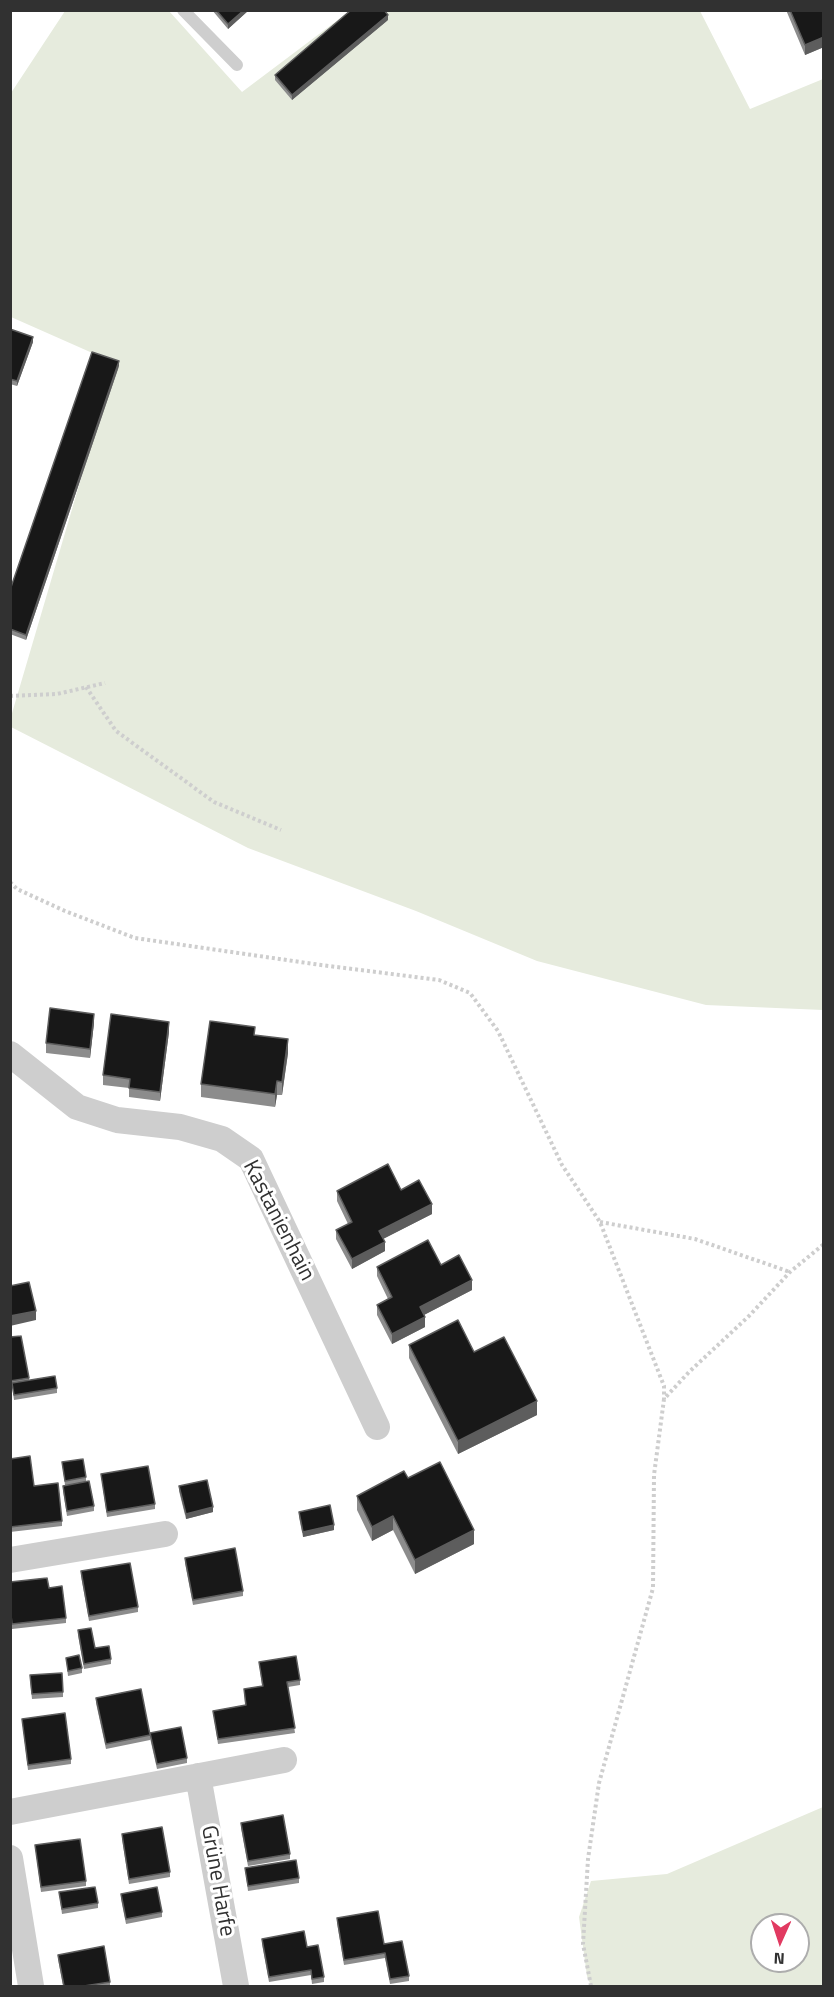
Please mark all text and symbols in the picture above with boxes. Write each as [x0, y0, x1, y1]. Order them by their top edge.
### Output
street label: Kastanienhain [236, 1156, 320, 1286]
street label: Grüne Harfe [194, 1823, 240, 1939]
north arrow [750, 1913, 810, 1973]
text: N [773, 1947, 785, 1971]

